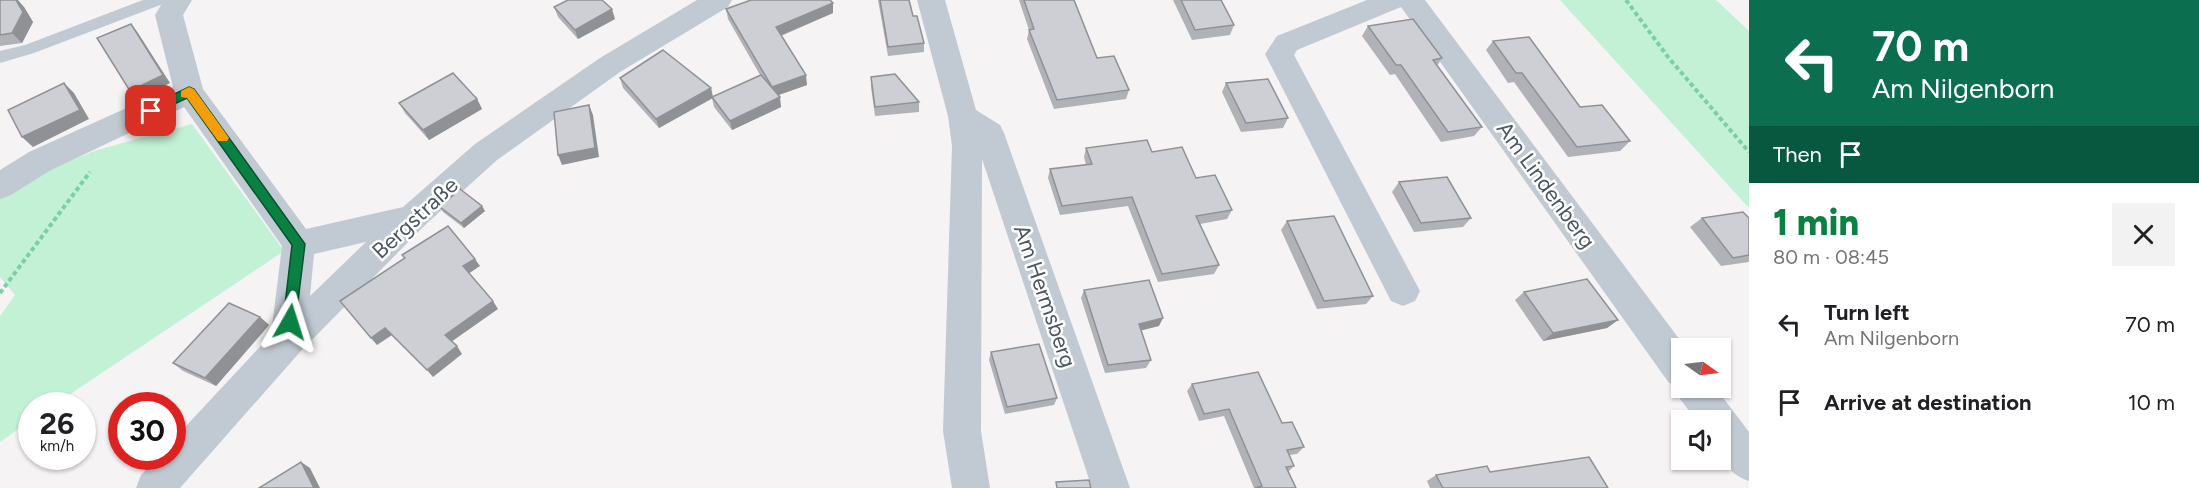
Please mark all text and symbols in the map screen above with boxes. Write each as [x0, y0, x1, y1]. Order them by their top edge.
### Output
text: 70 m [1872, 21, 1969, 72]
icon: left [1773, 24, 1851, 102]
text: Am Nilgenborn [1872, 72, 2054, 105]
pin [125, 85, 176, 136]
icon: arrive [134, 94, 167, 127]
street label: Am Lindenberg [1491, 116, 1601, 254]
icon: arrive [1834, 138, 1867, 171]
text: Then [1773, 141, 1822, 168]
street label: Bergstraße [366, 171, 464, 265]
text: 1 min [1773, 201, 1859, 244]
button: close [2112, 203, 2175, 266]
street label: Am Hermsberg [1008, 221, 1082, 371]
text: 80 m · 08:45 [1773, 245, 1889, 269]
position arrow [258, 290, 322, 354]
text: Turn left [1824, 299, 1910, 326]
icon: left [1773, 308, 1806, 341]
text: 70 m [2125, 311, 2175, 338]
text: Am Nilgenborn [1824, 326, 1959, 350]
north arrow [1671, 338, 1731, 398]
map controls [1671, 338, 1731, 470]
icon: arrive [1773, 386, 1806, 419]
text: Arrive at destination [1824, 389, 2032, 416]
text: 10 m [2128, 389, 2175, 416]
speed limit sign: 30 [108, 392, 186, 470]
text: 26 [40, 405, 74, 442]
button: sound [1671, 410, 1731, 470]
text: km/h [40, 437, 74, 455]

